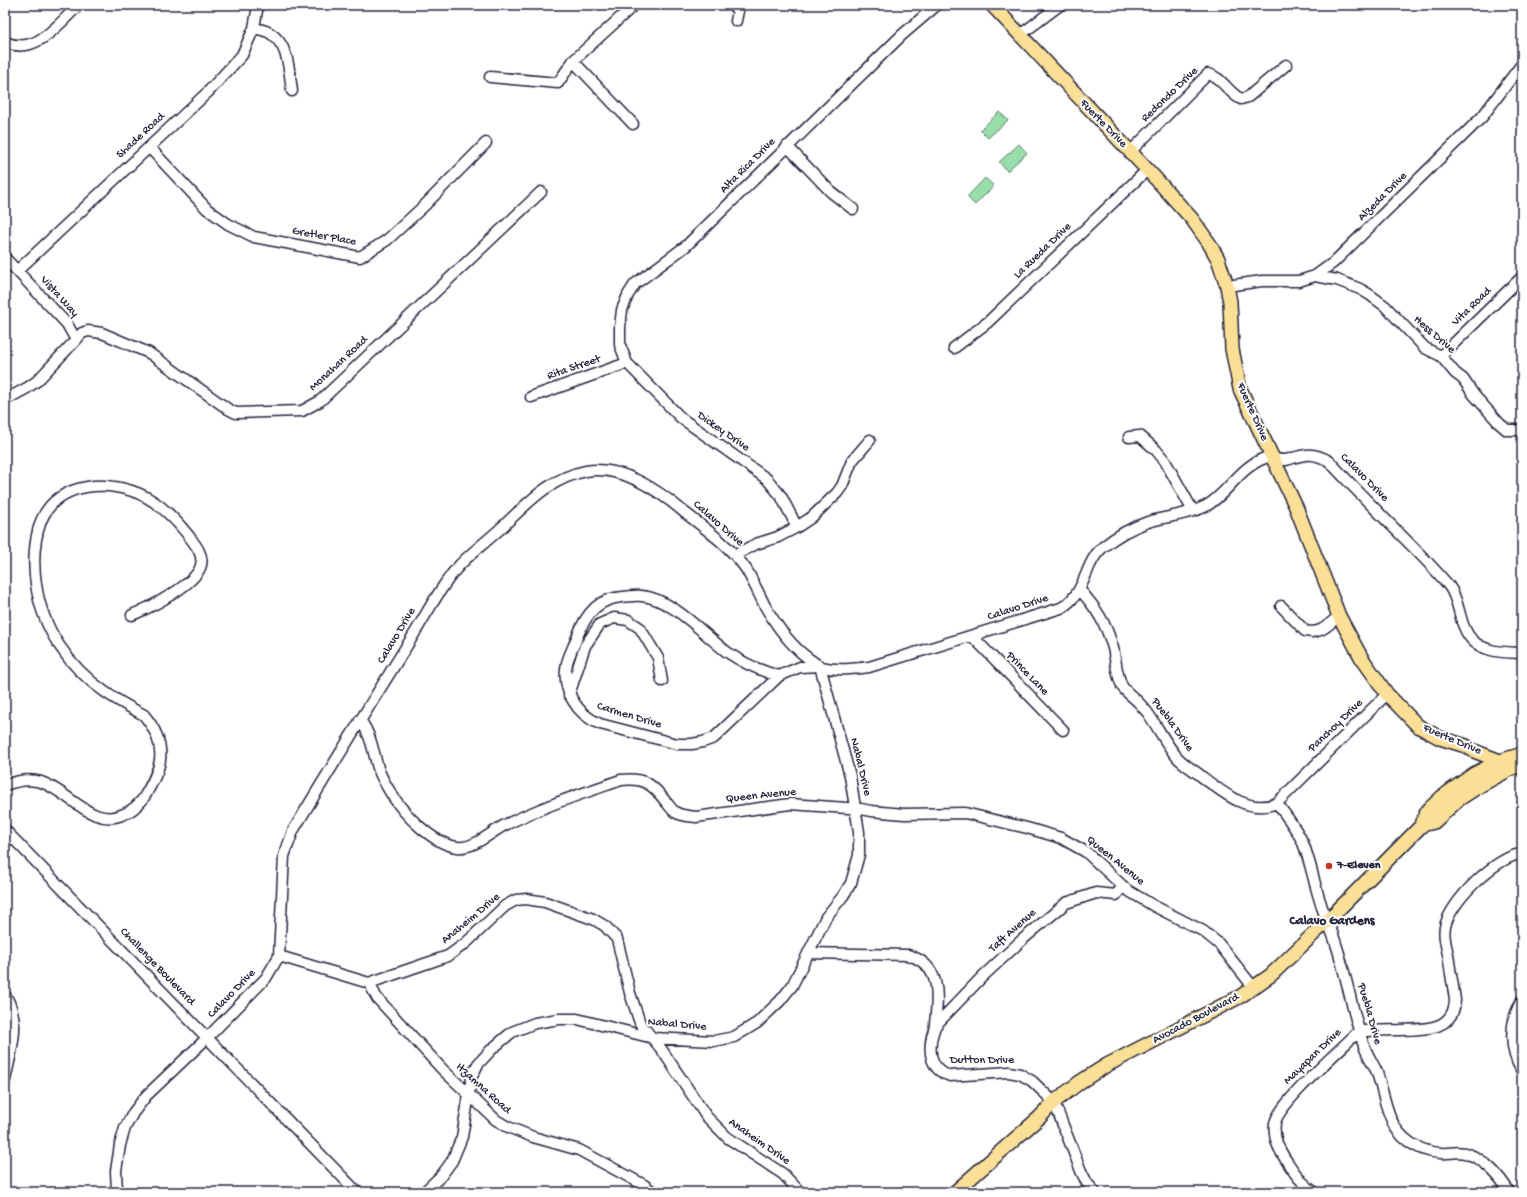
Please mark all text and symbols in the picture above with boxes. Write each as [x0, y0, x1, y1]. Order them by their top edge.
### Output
street label: Redondo Drive [1139, 64, 1202, 126]
street label: Fuerte Drive [1076, 96, 1130, 152]
street label: Shade Road [114, 109, 169, 162]
street label: Alta Rica Drive [717, 135, 779, 197]
street label: Alzeda Drive [1355, 169, 1411, 225]
street label: La Rueda Drive [1011, 219, 1075, 282]
street label: Gretler Place [291, 224, 358, 250]
street label: Vista Way [36, 273, 81, 321]
street label: Vita Road [1448, 284, 1496, 330]
street label: Hess Drive [1410, 313, 1458, 357]
street label: Monahan Road [307, 333, 372, 395]
street label: Rita Street [546, 352, 603, 384]
street label: Fuerte Drive [1233, 380, 1271, 444]
street label: Dickey Drive [693, 408, 753, 456]
street label: Calavo Drive [1337, 451, 1392, 506]
street label: Calavo Drive [690, 498, 747, 550]
street label: Calavo Drive [986, 591, 1051, 624]
street label: Calavo Drive [375, 605, 420, 667]
street label: Prince Lane [1002, 649, 1052, 699]
street label: Puebla Drive [1147, 695, 1197, 755]
street label: Panchoy Drive [1305, 696, 1367, 756]
street label: Carmen Drive [595, 700, 664, 733]
street label: Fuerte Drive [1420, 721, 1484, 759]
street label: Nabal Drive [846, 737, 874, 798]
street label: Queen Avenue [725, 785, 798, 807]
street label: Queen Avenue [1083, 833, 1148, 889]
place label: 7-Eleven [1336, 859, 1381, 873]
marker: 7-Eleven [1324, 861, 1334, 871]
street label: Anaheim Drive [439, 890, 504, 948]
street label: Taft Avenue [986, 906, 1040, 957]
district label: Calavo Gardens [1288, 914, 1376, 929]
street label: Challenge Boulevard [116, 925, 198, 1010]
street label: Calavo Drive [205, 966, 259, 1022]
street label: Puebla Drive [1353, 981, 1385, 1047]
street label: Avocado Boulevard [1151, 990, 1242, 1048]
street label: Nabal Drive [647, 1015, 708, 1035]
street label: Mayapan Drive [1281, 1025, 1345, 1088]
street label: Dutton Drive [949, 1054, 1015, 1068]
street label: Itzamna Road [452, 1060, 514, 1118]
street label: Anaheim Drive [725, 1116, 793, 1169]

